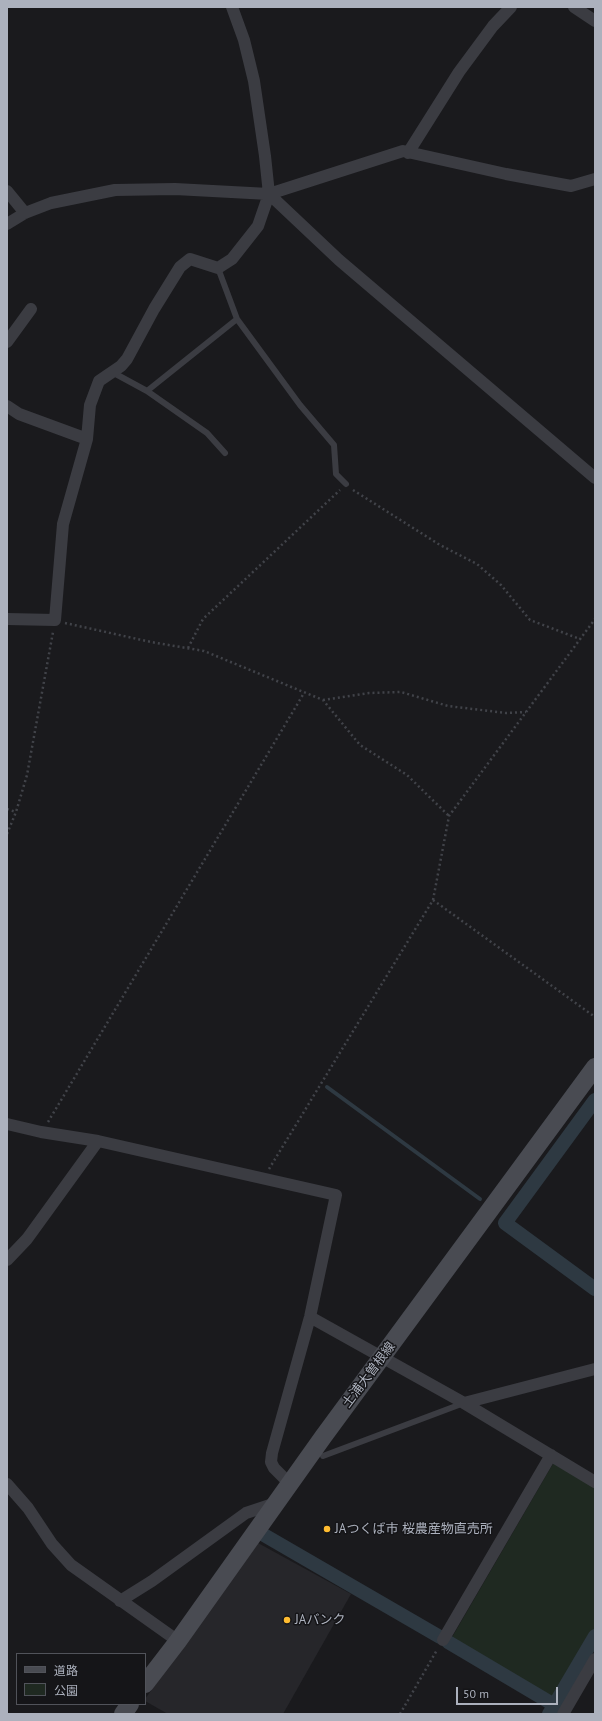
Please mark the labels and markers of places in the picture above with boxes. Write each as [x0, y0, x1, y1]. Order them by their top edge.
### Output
place label: JAつくば市 桜農産物直売所 [335, 1521, 493, 1537]
marker: JAつくば市 桜農産物直売所 [322, 1524, 332, 1534]
place label: JAバンク [295, 1612, 345, 1628]
marker: JAバンク [282, 1615, 292, 1625]

